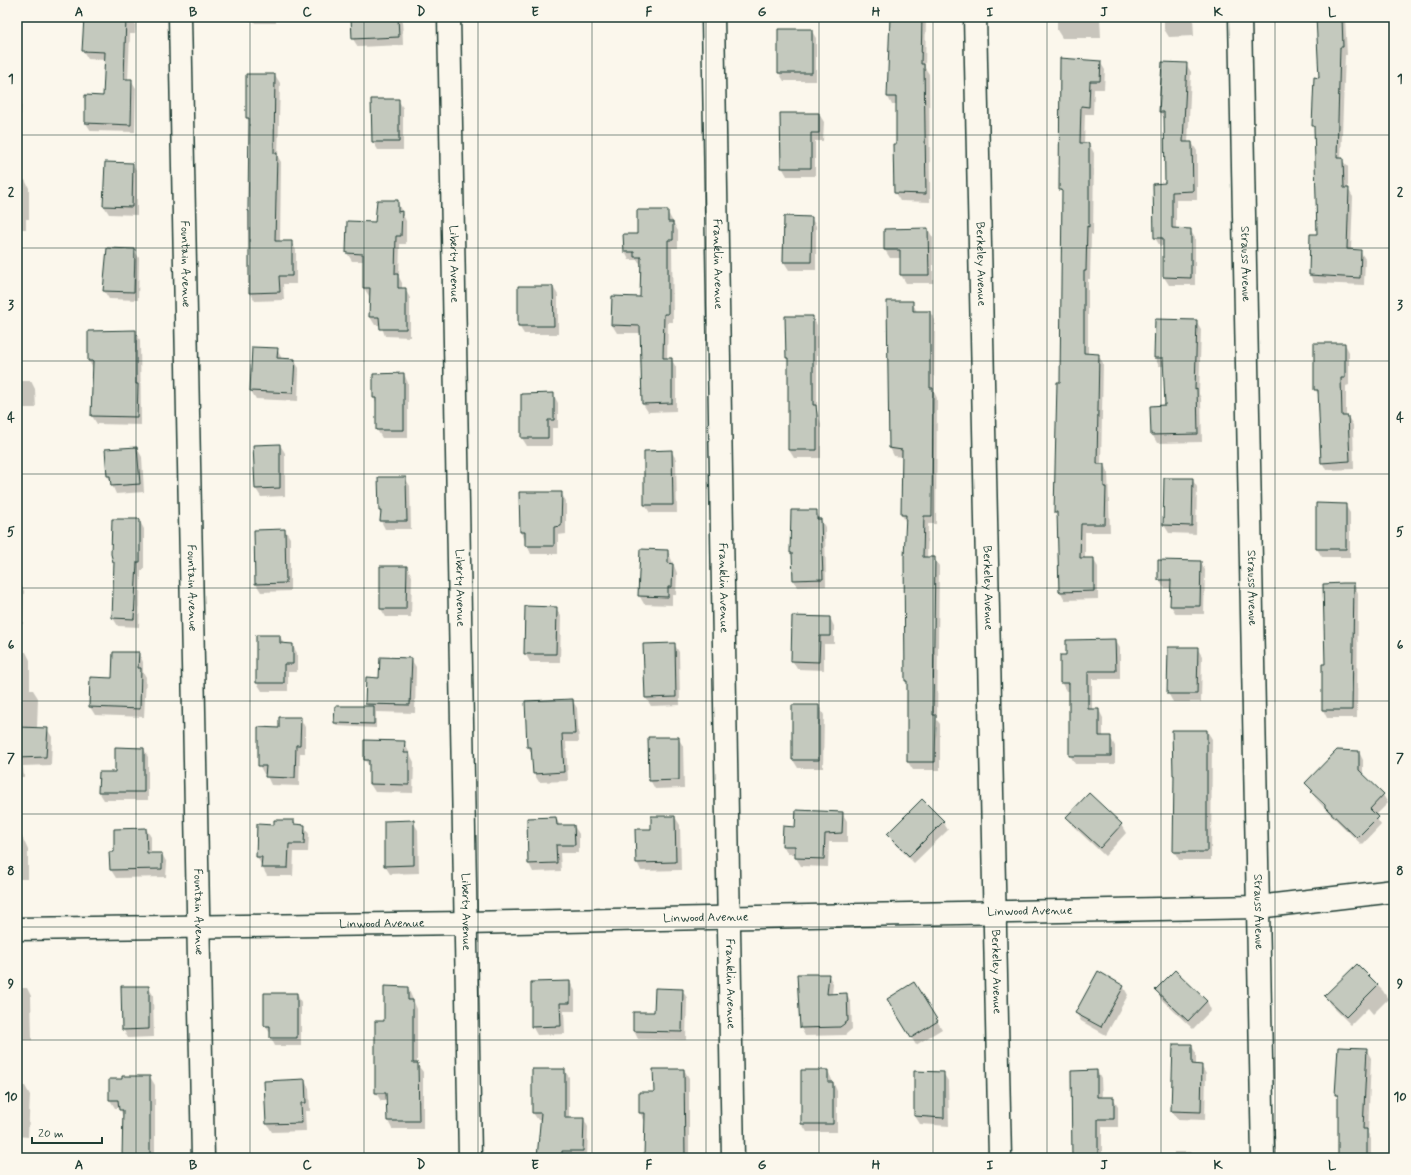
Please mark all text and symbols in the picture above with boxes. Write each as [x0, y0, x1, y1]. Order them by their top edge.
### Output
text: A [75, 4, 83, 21]
text: B [189, 4, 198, 21]
text: C [302, 4, 312, 21]
text: D [417, 4, 426, 21]
text: E [531, 4, 539, 21]
text: F [646, 4, 653, 21]
text: G [758, 4, 767, 21]
text: H [872, 4, 881, 21]
text: I [987, 4, 994, 21]
text: J [1100, 4, 1108, 21]
text: K [1213, 4, 1223, 21]
text: L [1328, 4, 1337, 21]
text: 1 [8, 71, 14, 88]
text: 1 [1397, 71, 1403, 88]
text: 2 [8, 184, 15, 201]
text: 2 [1397, 184, 1404, 201]
street label: Franklin Avenue [709, 219, 726, 310]
street label: Fountain Avenue [176, 220, 194, 308]
street label: Berkeley Avenue [971, 221, 989, 307]
street label: Liberty Avenue [445, 225, 462, 303]
street label: Strauss Avenue [1236, 226, 1254, 302]
text: 3 [8, 297, 14, 314]
text: 3 [1397, 297, 1403, 314]
text: 4 [7, 410, 15, 427]
text: 4 [1396, 410, 1404, 427]
text: 5 [7, 524, 15, 541]
text: 5 [1396, 524, 1404, 541]
street label: Franklin Avenue [714, 542, 732, 633]
street label: Fountain Avenue [183, 544, 200, 631]
street label: Berkeley Avenue [979, 545, 996, 631]
street label: Liberty Avenue [451, 549, 468, 627]
street label: Strauss Avenue [1243, 550, 1260, 626]
text: 6 [8, 637, 15, 654]
text: 6 [1397, 637, 1404, 654]
text: 7 [7, 750, 15, 767]
text: 7 [1396, 750, 1404, 767]
text: 8 [7, 863, 15, 880]
text: 8 [1396, 863, 1404, 880]
street label: Fountain Avenue [189, 868, 207, 955]
street label: Liberty Avenue [457, 873, 474, 951]
street label: Strauss Avenue [1249, 874, 1267, 950]
street label: Linwood Avenue [987, 903, 1073, 920]
street label: Linwood Avenue [663, 909, 749, 927]
street label: Linwood Avenue [339, 916, 425, 933]
street label: Berkeley Avenue [987, 929, 1005, 1014]
street label: Franklin Avenue [721, 938, 739, 1029]
text: 9 [8, 976, 15, 993]
text: 9 [1397, 976, 1404, 993]
text: 10 [4, 1089, 18, 1106]
text: 10 [1393, 1089, 1407, 1106]
scale bar [32, 1119, 102, 1145]
text: 20 m [38, 1126, 64, 1142]
text: A [75, 1157, 83, 1174]
text: B [189, 1157, 198, 1174]
text: C [302, 1157, 312, 1174]
text: D [417, 1157, 426, 1174]
text: E [531, 1157, 539, 1174]
text: F [646, 1157, 653, 1174]
text: G [758, 1157, 767, 1174]
text: H [872, 1157, 881, 1174]
text: I [987, 1157, 994, 1174]
text: J [1100, 1157, 1108, 1174]
text: K [1213, 1157, 1223, 1174]
text: L [1328, 1157, 1337, 1174]

